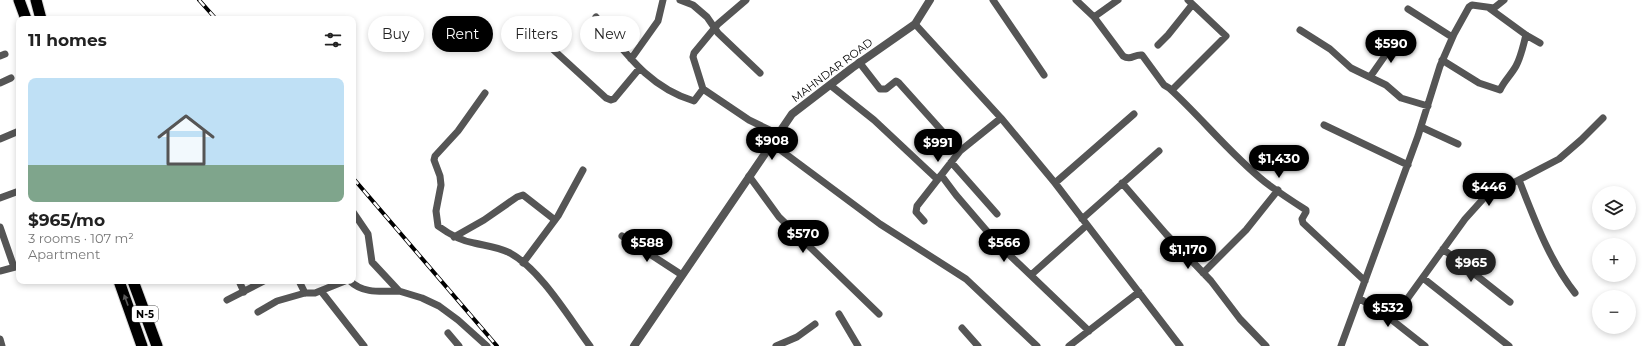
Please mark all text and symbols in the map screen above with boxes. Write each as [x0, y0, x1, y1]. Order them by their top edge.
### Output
chip: Buy [368, 16, 424, 52]
chip: Rent [432, 16, 493, 52]
chip: Filters [501, 16, 572, 52]
chip: New [580, 16, 640, 52]
icon: filters [322, 29, 344, 51]
text: 11 homes [28, 30, 107, 50]
pin: $590 [1367, 30, 1415, 64]
street label: MAHNDAR ROAD [789, 35, 875, 105]
text: $590 [1374, 35, 1408, 51]
icon: home [150, 104, 222, 176]
pin: $908 [748, 127, 796, 161]
pin: $991 [914, 129, 962, 163]
text: $908 [755, 132, 789, 148]
text: $991 [923, 134, 953, 150]
pin: $1,430 [1246, 145, 1312, 179]
text: $1,430 [1258, 150, 1300, 166]
pin: $446 [1465, 173, 1513, 207]
text: $446 [1472, 178, 1506, 194]
map controls [1592, 186, 1636, 334]
button: layers [1592, 186, 1636, 230]
text: $965/mo [28, 210, 105, 230]
pin: $570 [779, 220, 827, 254]
text: $570 [787, 225, 819, 241]
pin: $588 [623, 229, 671, 263]
pin: $566 [980, 229, 1028, 263]
text: 3 rooms · 107 m² [28, 230, 134, 246]
text: $588 [630, 234, 664, 250]
text: $566 [988, 234, 1020, 250]
pin: $1,170 [1155, 236, 1221, 270]
button: + [1592, 238, 1636, 282]
text: $1,170 [1169, 241, 1207, 257]
text: Apartment [28, 246, 100, 262]
pin: $965 [1447, 249, 1495, 283]
text: $965 [1455, 254, 1487, 270]
button: − [1592, 290, 1636, 334]
one-way arrow [123, 294, 129, 306]
pin: $532 [1364, 294, 1412, 328]
text: $532 [1372, 299, 1404, 315]
road number: N-5 [132, 306, 158, 322]

